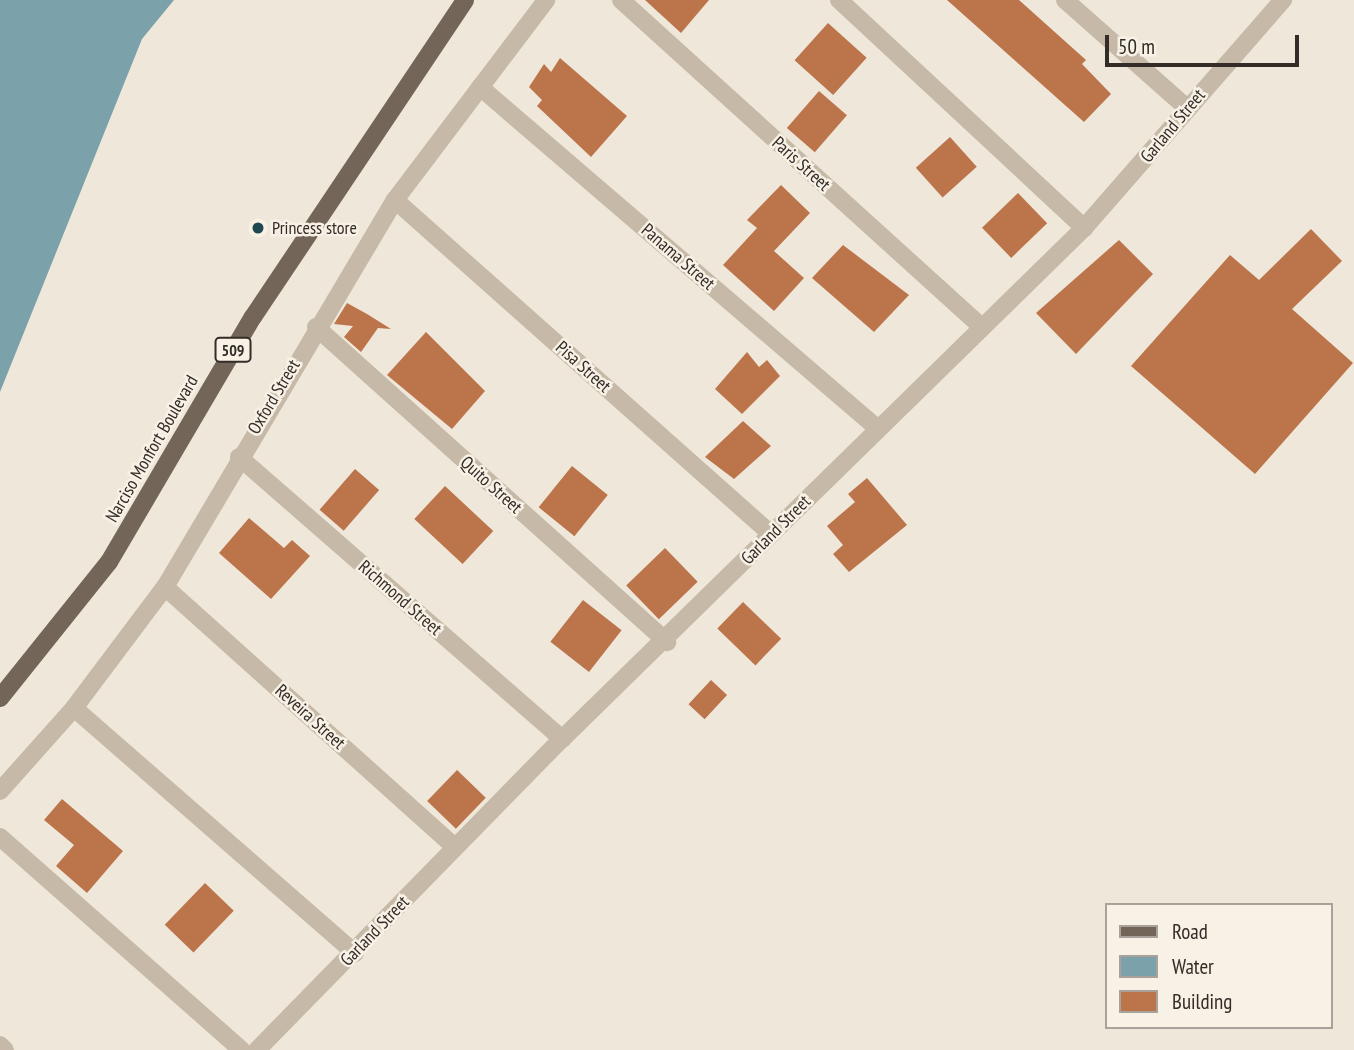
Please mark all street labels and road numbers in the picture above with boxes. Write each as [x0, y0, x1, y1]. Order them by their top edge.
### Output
street label: Garland Street [1136, 85, 1210, 167]
street label: Paris Street [767, 132, 835, 196]
street label: Panama Street [637, 219, 719, 295]
street label: Pisa Street [551, 337, 615, 397]
road number: 509 [214, 338, 252, 362]
street label: Oxford Street [243, 356, 305, 438]
street label: Narciso Monfort Boulevard [101, 372, 203, 526]
street label: Quito Street [456, 452, 526, 518]
street label: Garland Street [737, 491, 815, 569]
street label: Richmond Street [354, 556, 446, 640]
street label: Reveira Street [271, 680, 349, 754]
street label: Garland Street [336, 891, 414, 971]

